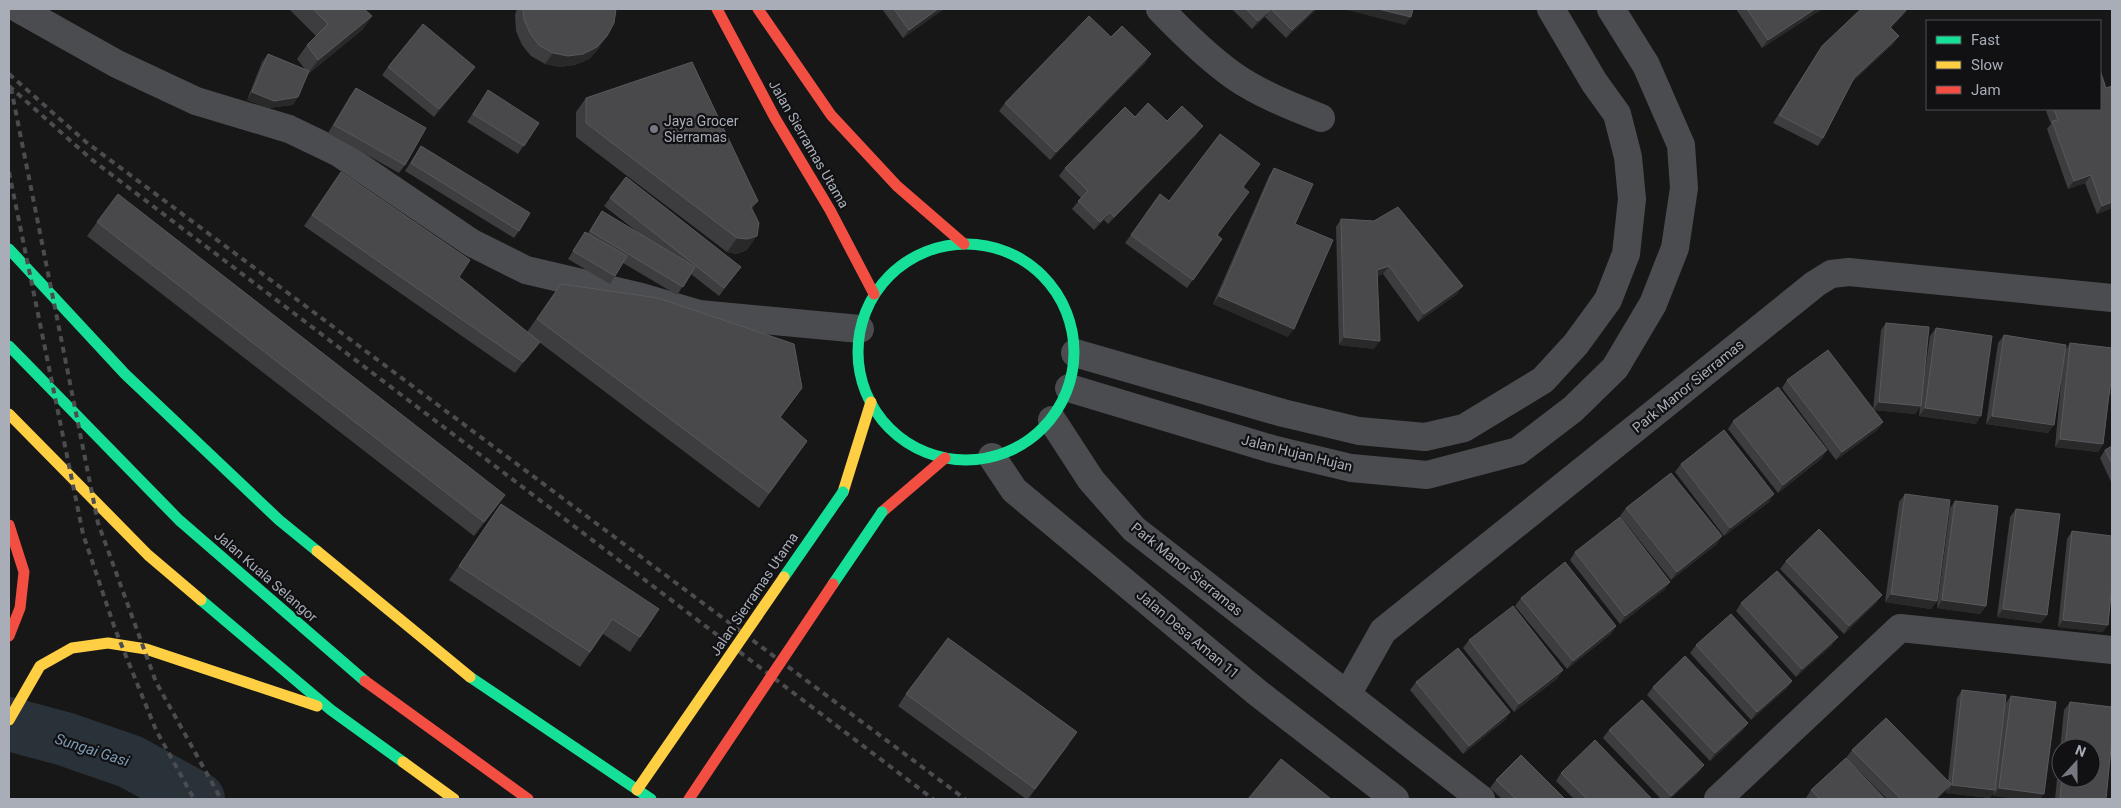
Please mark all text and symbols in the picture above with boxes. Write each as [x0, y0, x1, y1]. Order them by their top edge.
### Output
legend [1926, 20, 2101, 110]
text: Fast [1971, 31, 2000, 49]
text: Slow [1971, 56, 2003, 74]
street label: Jalan Sierramas Utama [766, 77, 852, 211]
text: Jam [1971, 81, 2001, 99]
place label: Jaya Grocer Sierramas [664, 113, 739, 145]
marker: Jaya Grocer Sierramas [648, 123, 660, 135]
street label: Park Manor Sierramas [1629, 336, 1747, 436]
street label: Jalan Hujan Hujan [1240, 431, 1354, 475]
street label: Park Manor Sierramas [1128, 519, 1246, 619]
street label: Jalan Kuala Selangor [211, 527, 321, 625]
street label: Jalan Sierramas Utama [707, 529, 801, 659]
street label: Jalan Desa Aman 11 [1134, 587, 1242, 681]
water label: Sungai Gasi [53, 730, 132, 771]
north arrow [2051, 738, 2101, 788]
text: N [2073, 742, 2088, 760]

